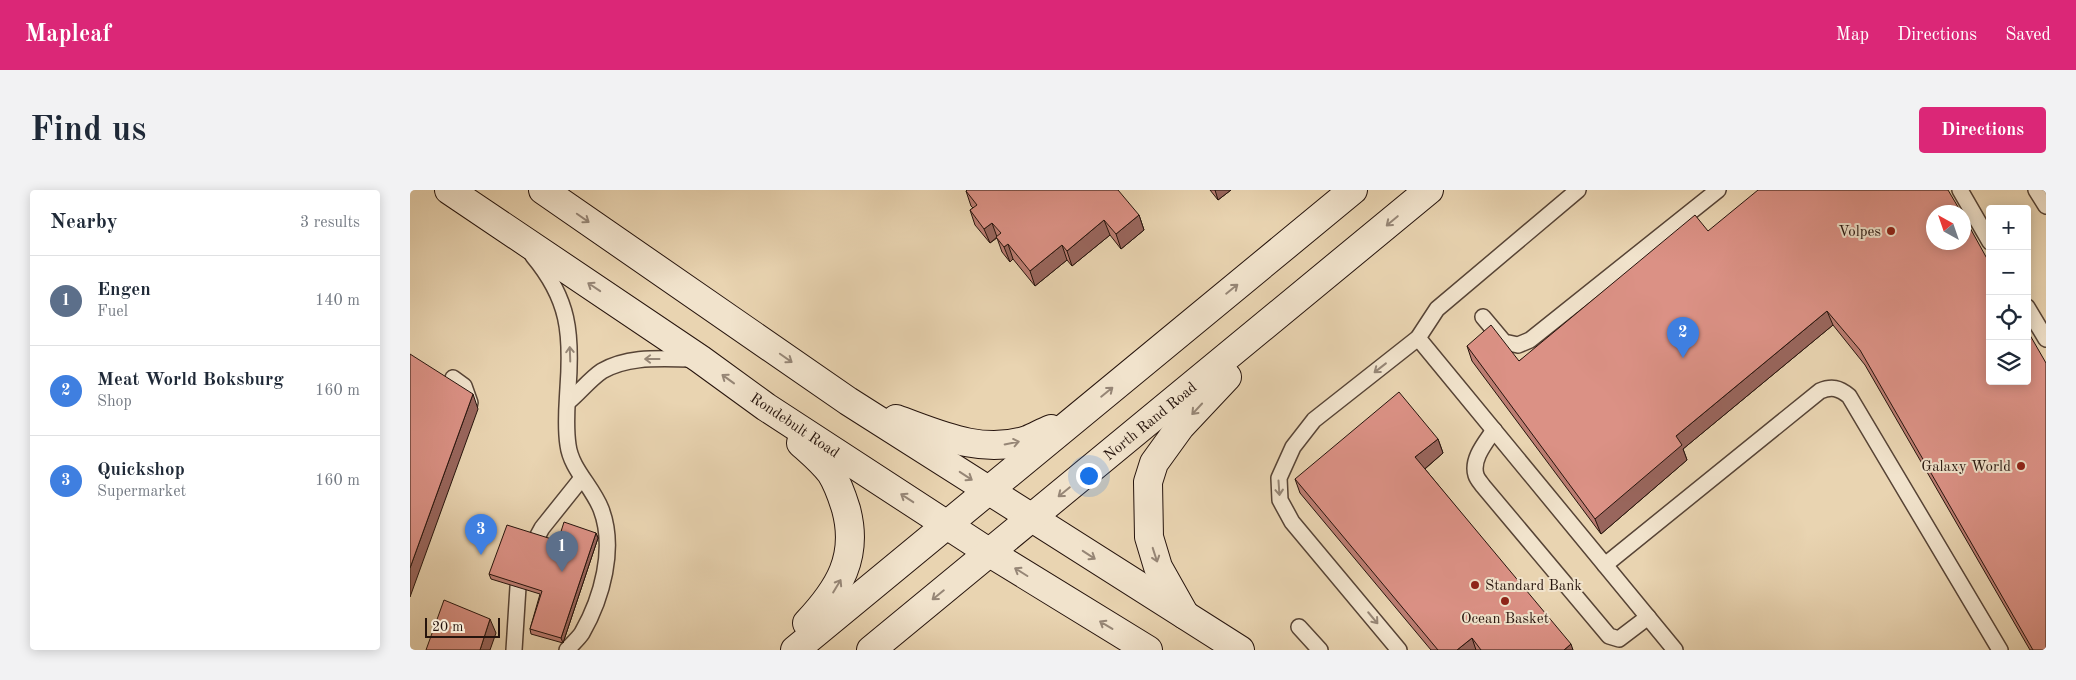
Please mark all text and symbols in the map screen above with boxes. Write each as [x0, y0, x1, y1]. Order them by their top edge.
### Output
text: Mapleaf [25, 23, 111, 47]
text: Map [1836, 26, 1869, 44]
text: Directions [1897, 26, 1977, 44]
text: Saved [2005, 26, 2051, 44]
button: Directions [1919, 107, 2046, 153]
text: Find us [30, 113, 146, 148]
north arrow [1926, 205, 1971, 250]
map controls [1986, 205, 2031, 385]
button: + [1986, 205, 2031, 250]
text: Nearby [50, 212, 118, 233]
one-way arrow [576, 213, 590, 223]
text: 3 results [300, 215, 360, 231]
one-way arrow [1385, 216, 1398, 227]
place label: Volpes [1838, 225, 1881, 240]
marker: Volpes [1885, 225, 1897, 237]
button: − [1986, 250, 2031, 295]
text: Engen [97, 281, 151, 300]
one-way arrow [588, 282, 602, 292]
one-way arrow [1225, 283, 1238, 294]
text: 1 [61, 293, 71, 309]
text: 140 m [315, 293, 360, 309]
button: locate [1986, 295, 2031, 340]
text: Fuel [97, 304, 128, 320]
pin: 2 [1667, 317, 1699, 358]
button: layers [1986, 340, 2031, 385]
one-way arrow [565, 346, 574, 362]
one-way arrow [779, 353, 793, 363]
one-way arrow [644, 354, 660, 364]
one-way arrow [1374, 363, 1387, 374]
text: Meat World Boksburg [97, 371, 284, 390]
one-way arrow [722, 374, 735, 385]
street label: North Rand Road [1102, 380, 1200, 464]
text: 2 [61, 383, 71, 399]
text: 160 m [315, 383, 360, 399]
one-way arrow [1100, 386, 1113, 397]
street label: Rondebult Road [747, 391, 841, 462]
text: Shop [97, 394, 132, 410]
one-way arrow [1191, 403, 1202, 416]
one-way arrow [1003, 437, 1019, 447]
place label: Galaxy World [1921, 460, 2011, 475]
marker: Galaxy World [2015, 460, 2027, 472]
text: Quickshop [97, 461, 185, 480]
your location [1076, 463, 1102, 489]
one-way arrow [958, 471, 972, 481]
text: 3 [61, 473, 71, 489]
text: 160 m [315, 473, 360, 489]
one-way arrow [1275, 480, 1284, 496]
text: Supermarket [97, 484, 186, 500]
one-way arrow [1058, 486, 1071, 497]
one-way arrow [901, 493, 915, 503]
pin: 3 [465, 514, 497, 555]
pin: 1 [546, 531, 578, 572]
one-way arrow [1150, 547, 1160, 563]
one-way arrow [1081, 550, 1095, 560]
one-way arrow [1014, 567, 1028, 578]
marker: Standard Bank [1469, 579, 1481, 591]
place label: Standard Bank [1485, 579, 1582, 594]
one-way arrow [832, 580, 842, 594]
one-way arrow [932, 589, 945, 600]
marker: Ocean Basket [1499, 595, 1511, 607]
one-way arrow [1367, 611, 1378, 624]
place label: Ocean Basket [1461, 612, 1549, 627]
scale bar [425, 615, 500, 638]
one-way arrow [1099, 619, 1113, 630]
text: 20 m [432, 620, 463, 634]

